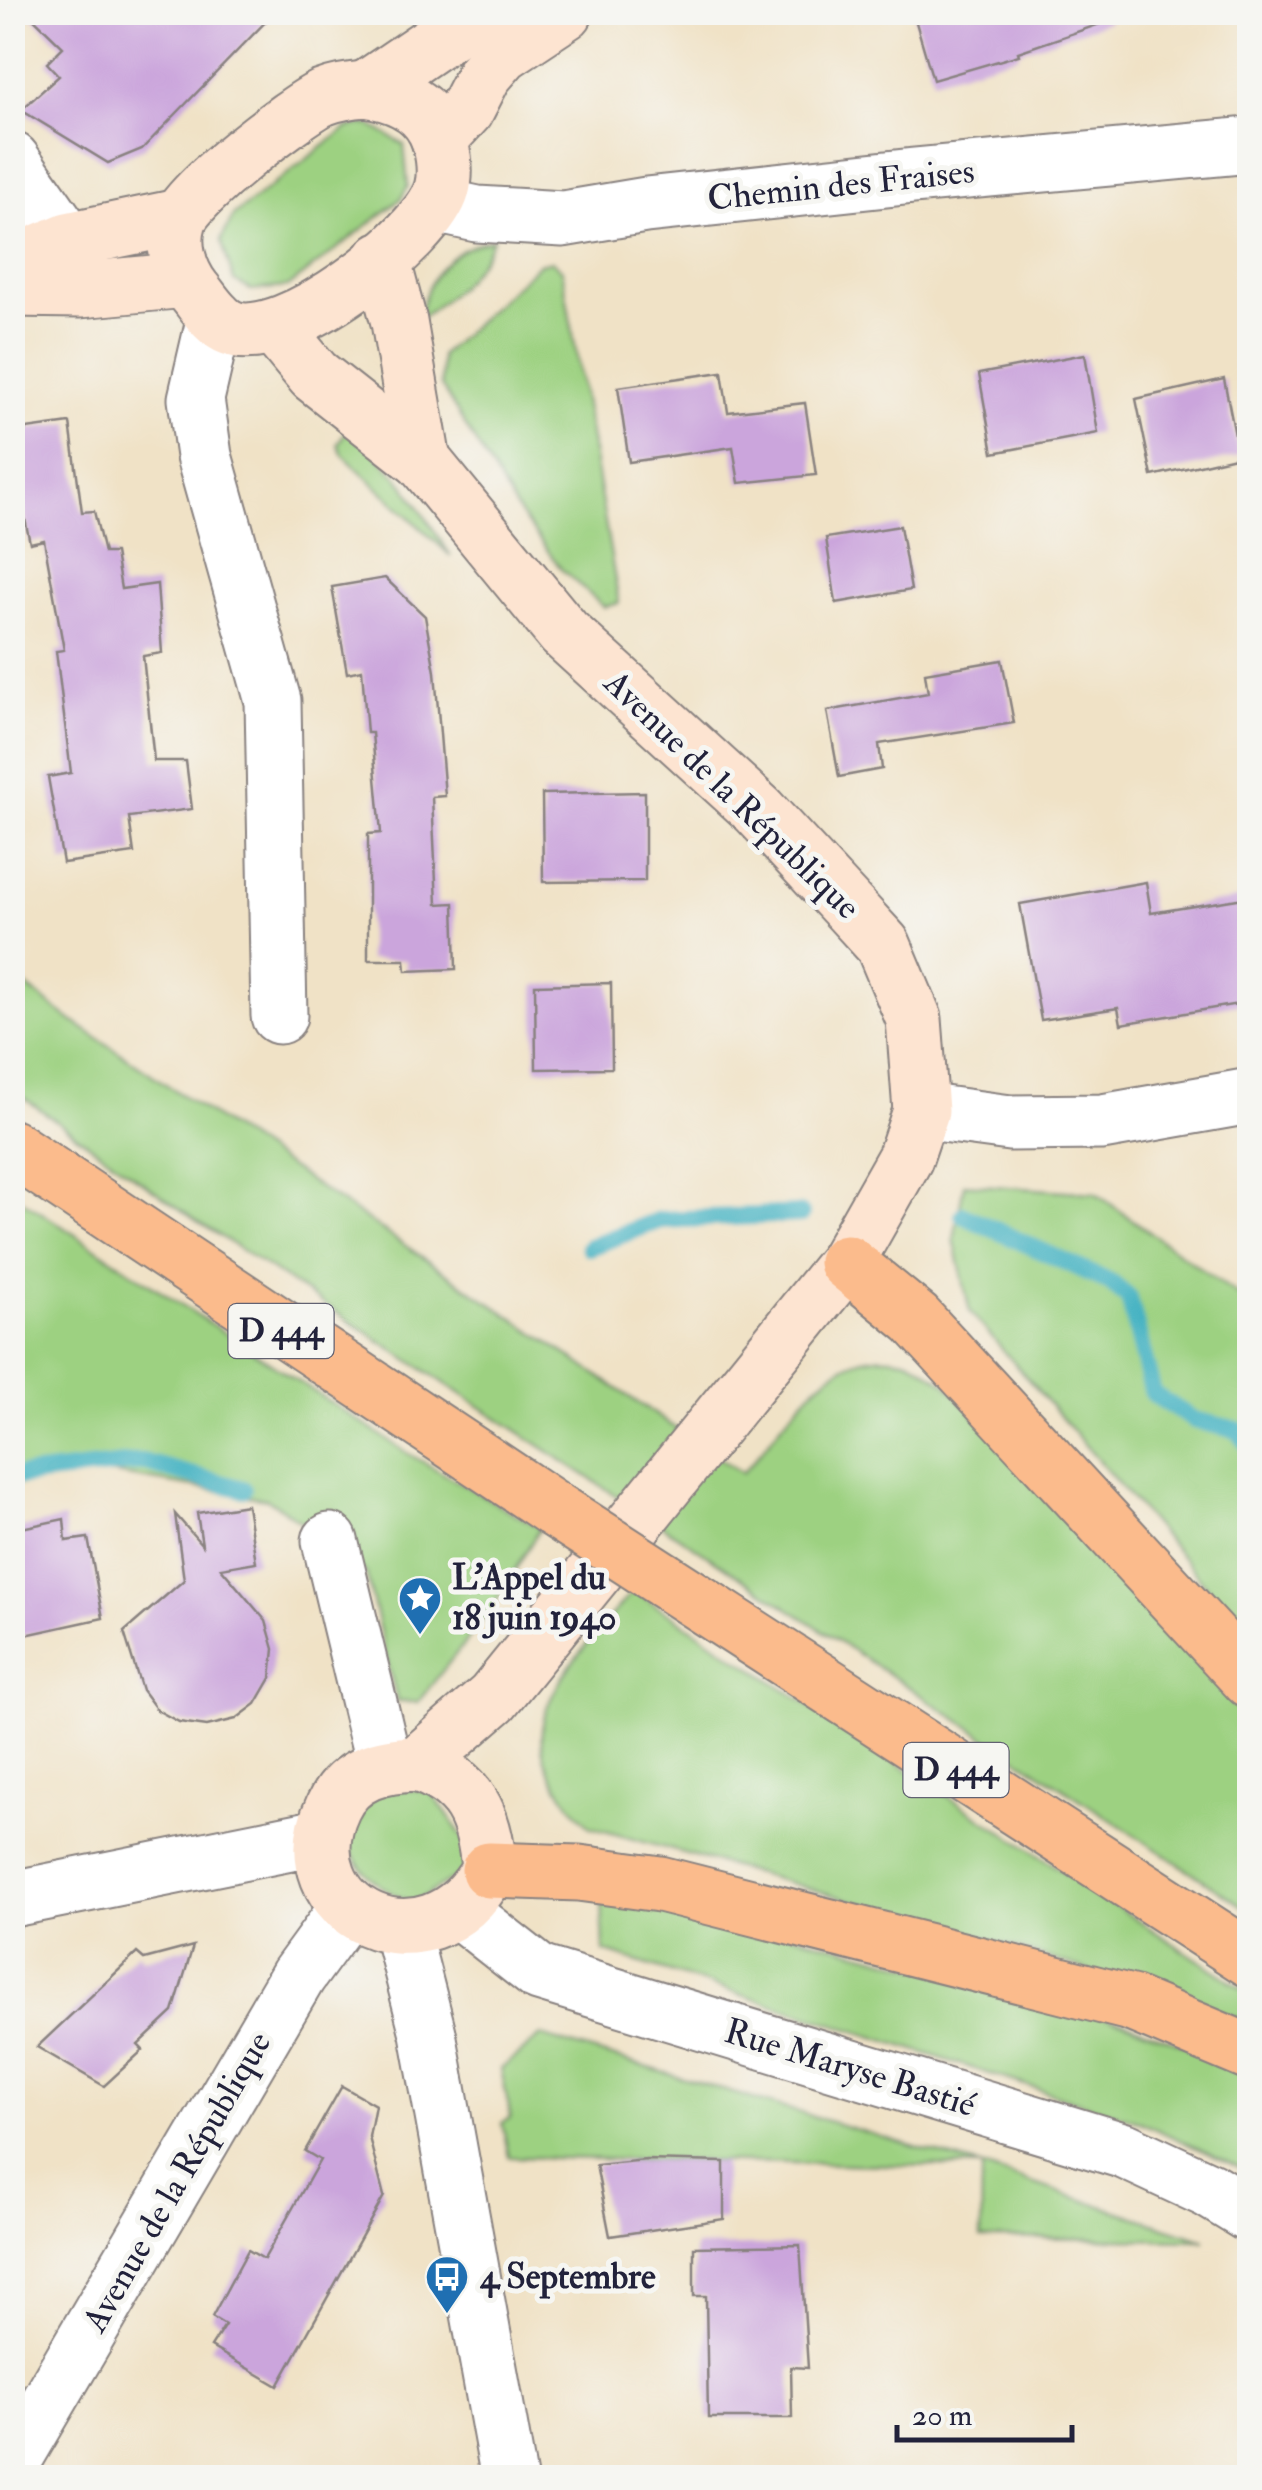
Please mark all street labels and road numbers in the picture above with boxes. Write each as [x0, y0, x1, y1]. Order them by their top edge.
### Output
street label: Chemin des Fraises [705, 149, 977, 221]
street label: Avenue de la République [594, 660, 869, 929]
road number: D 444 [228, 1304, 334, 1358]
road number: D 444 [904, 1743, 1008, 1797]
street label: Rue Maryse Bastié [719, 2009, 981, 2127]
street label: Avenue de la République [73, 2024, 281, 2341]

